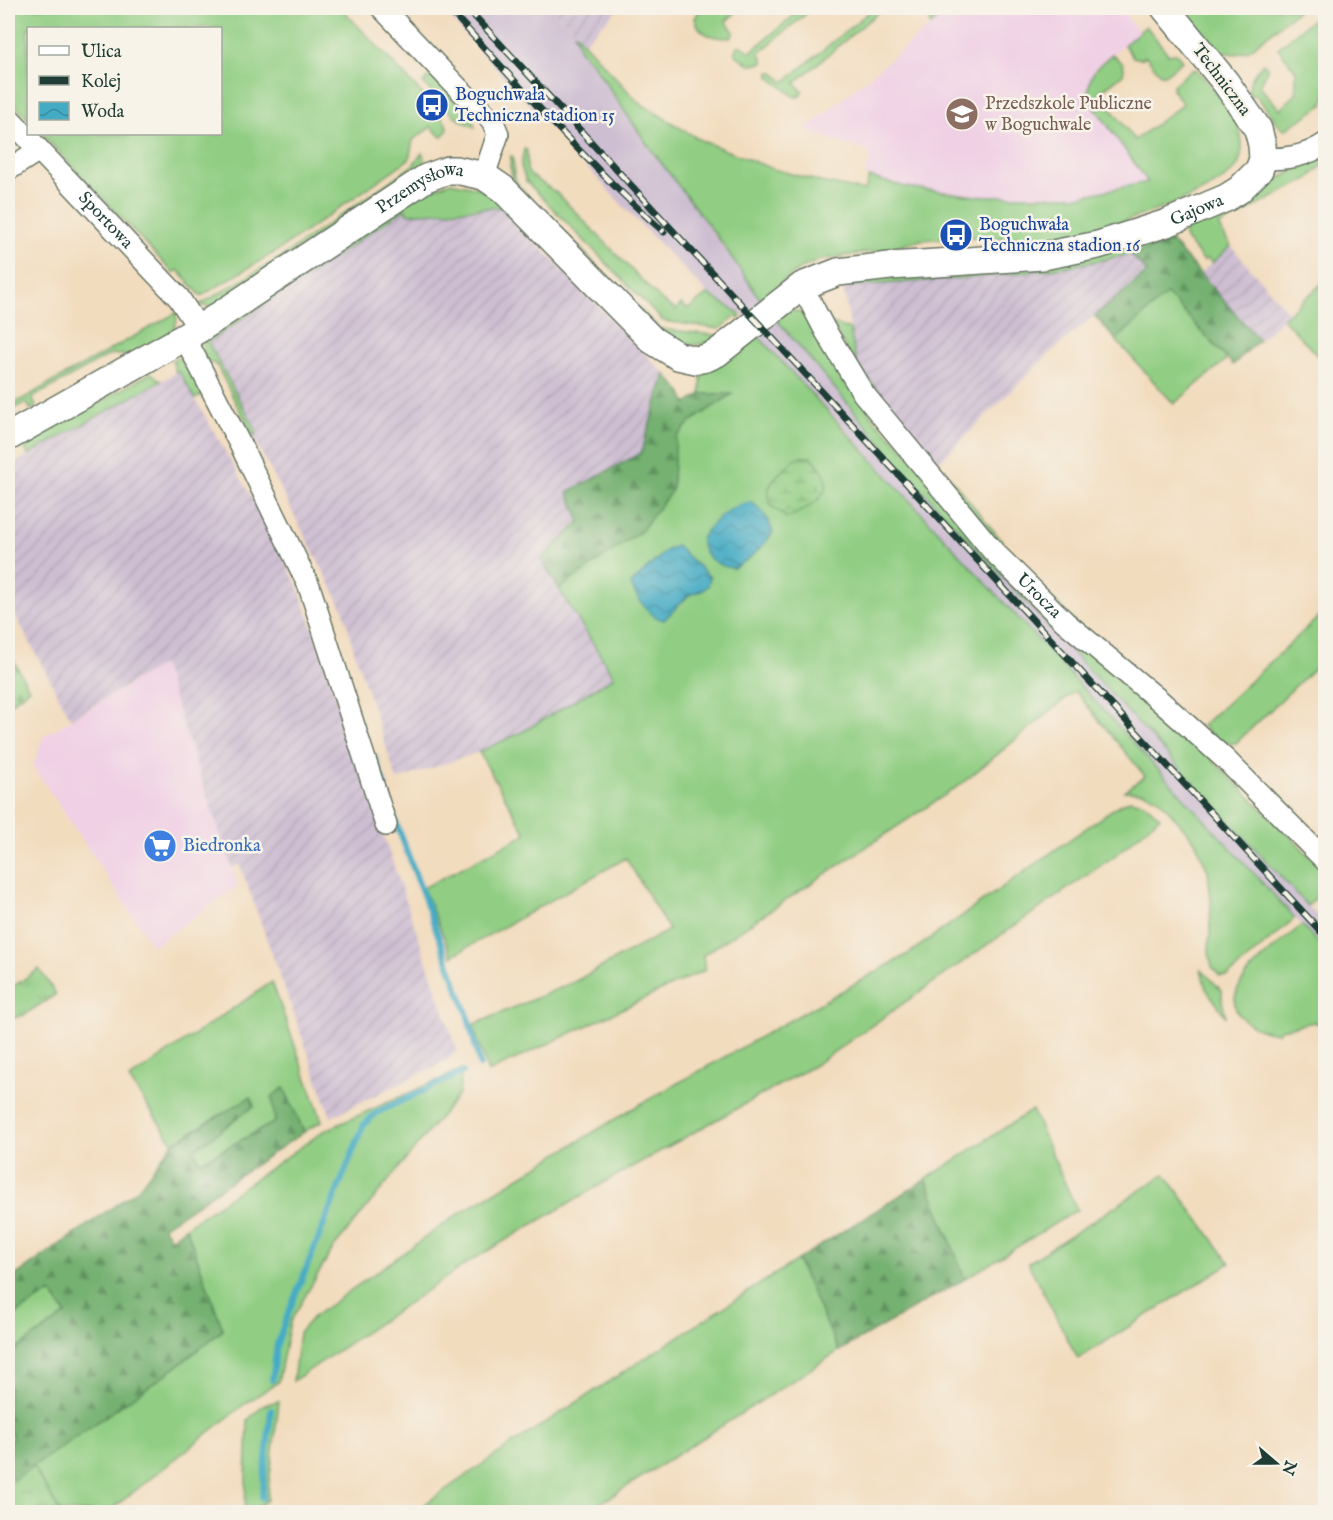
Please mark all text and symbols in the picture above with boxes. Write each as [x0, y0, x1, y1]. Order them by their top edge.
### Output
legend [27, 27, 222, 135]
street label: Techniczna [1186, 39, 1256, 121]
text: Ulica [81, 41, 122, 64]
text: Kolej [81, 71, 121, 94]
place label: Boguchwała Techniczna stadion 15 [455, 84, 615, 128]
bus stop icon: Boguchwała Techniczna stadion 15 [414, 87, 450, 123]
place label: Przedszkole Publiczne w Boguchwale [985, 93, 1152, 137]
school or university icon: Przedszkole Publiczne w Boguchwale [944, 96, 980, 132]
text: Woda [81, 101, 125, 124]
street label: Przemysłowa [372, 159, 466, 219]
street label: Sportowa [73, 187, 138, 254]
street label: Gajowa [1167, 189, 1227, 232]
place label: Boguchwała Techniczna stadion 16 [979, 214, 1140, 258]
bus stop icon: Boguchwała Techniczna stadion 16 [938, 217, 974, 253]
street label: Urocza [1011, 569, 1066, 624]
supermarket icon: Biedronka [142, 828, 178, 864]
place label: Biedronka [183, 835, 261, 858]
north arrow [1246, 1433, 1306, 1493]
text: N [1276, 1457, 1300, 1478]

